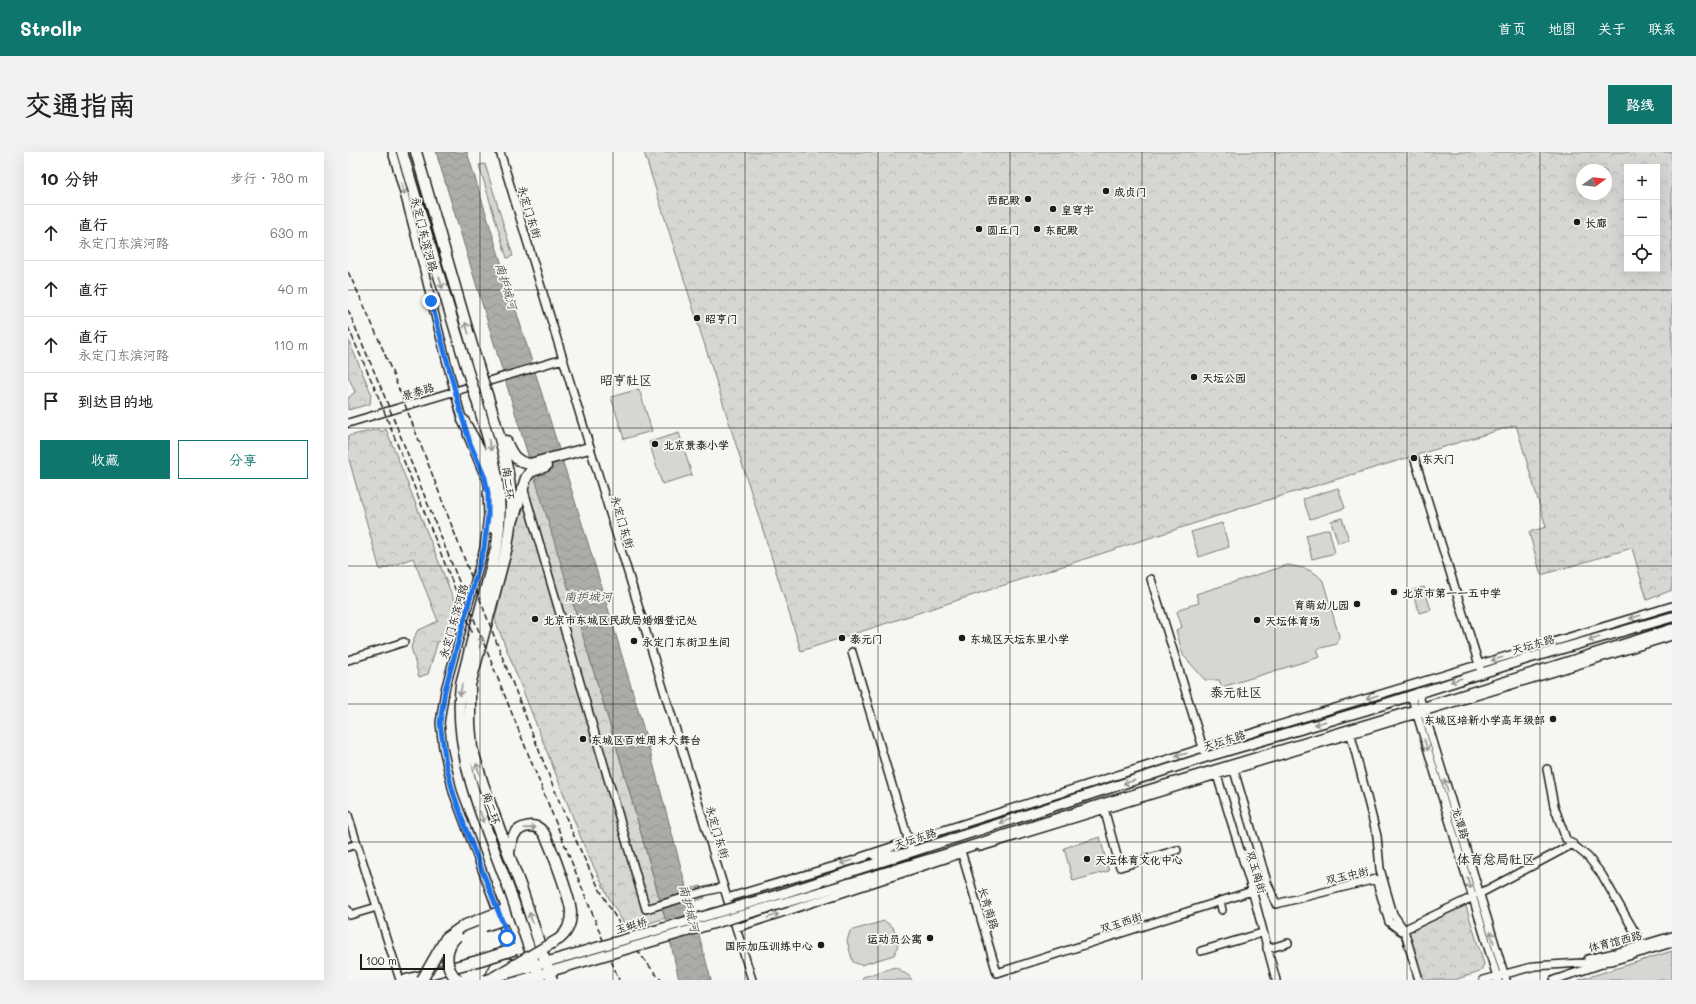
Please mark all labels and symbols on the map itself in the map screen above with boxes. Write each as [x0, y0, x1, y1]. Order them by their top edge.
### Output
north arrow [1576, 164, 1612, 200]
one-way arrow [400, 183, 407, 196]
street label: 永定门东街 [515, 184, 546, 241]
place label: 成贞门 [1114, 184, 1147, 199]
marker: 成贞门 [1101, 186, 1111, 196]
place label: 西配殿 [987, 192, 1020, 207]
marker: 西配殿 [1023, 194, 1033, 204]
street label: 永定门东滨河路 [408, 195, 442, 273]
place label: 皇穹宇 [1061, 202, 1094, 217]
marker: 皇穹宇 [1048, 204, 1058, 214]
place label: 长廊 [1585, 215, 1607, 230]
marker: 长廊 [1572, 217, 1582, 227]
place label: 圆丘门 [987, 222, 1020, 237]
place label: 东配殿 [1045, 222, 1078, 237]
marker: 圆丘门 [974, 224, 984, 234]
marker: 东配殿 [1032, 224, 1042, 234]
water label: 南护城河 [492, 261, 522, 313]
one-way arrow [438, 277, 445, 290]
route end [422, 292, 440, 310]
place label: 昭亨门 [705, 311, 738, 326]
marker: 昭亨门 [692, 313, 702, 323]
one-way arrow [463, 322, 470, 335]
place label: 天坛公园 [1202, 370, 1246, 385]
district label: 昭亨社区 [600, 371, 652, 388]
marker: 天坛公园 [1189, 372, 1199, 382]
street label: 景泰路 [400, 379, 436, 403]
place label: 北京景泰小学 [663, 437, 729, 452]
one-way arrow [487, 438, 494, 451]
marker: 北京景泰小学 [650, 439, 660, 449]
place label: 东天门 [1422, 451, 1455, 466]
marker: 东天门 [1409, 453, 1419, 463]
street label: 南二环 [500, 466, 518, 500]
street label: 永定门东街 [608, 494, 639, 551]
street label: 永定门东滨河路 [435, 582, 471, 660]
place label: 北京市第一一五中学 [1402, 585, 1501, 600]
marker: 北京市第一一五中学 [1389, 587, 1399, 597]
water label: 南护城河 [564, 588, 614, 604]
place label: 育萌幼儿园 [1294, 597, 1349, 612]
marker: 育萌幼儿园 [1352, 599, 1362, 609]
place label: 北京市东城区民政局婚姻登记处 [543, 612, 697, 627]
place label: 天坛体育场 [1265, 613, 1320, 628]
marker: 北京市东城区民政局婚姻登记处 [530, 614, 540, 624]
one-way arrow [1628, 614, 1641, 621]
marker: 天坛体育场 [1252, 615, 1262, 625]
place label: 泰元门 [850, 631, 883, 646]
place label: 东城区天坛东里小学 [970, 631, 1069, 646]
street label: 天坛东路 [1510, 631, 1556, 657]
marker: 泰元门 [837, 633, 847, 643]
marker: 东城区天坛东里小学 [957, 633, 967, 643]
place label: 永定门东街卫生间 [642, 634, 730, 649]
one-way arrow [478, 635, 485, 648]
marker: 永定门东街卫生间 [629, 636, 639, 646]
one-way arrow [1588, 636, 1601, 643]
one-way arrow [1490, 656, 1503, 663]
one-way arrow [1450, 677, 1463, 684]
one-way arrow [457, 683, 465, 696]
district label: 泰元社区 [1210, 683, 1262, 700]
one-way arrow [1367, 693, 1379, 701]
place label: 东城区培新小学高年级部 [1424, 712, 1545, 727]
marker: 东城区培新小学高年级部 [1548, 714, 1558, 724]
one-way arrow [1314, 720, 1327, 727]
street label: 天坛东路 [1201, 726, 1247, 754]
place label: 东城区百姓周末大舞台 [591, 732, 701, 747]
marker: 东城区百姓周末大舞台 [578, 734, 588, 744]
one-way arrow [1423, 739, 1430, 752]
one-way arrow [1175, 752, 1188, 759]
one-way arrow [474, 763, 481, 776]
one-way arrow [1123, 779, 1136, 786]
one-way arrow [1442, 779, 1449, 792]
street label: 南二环 [480, 790, 504, 826]
street label: 永定门东街 [703, 804, 734, 861]
street label: 龙潭路 [1449, 805, 1473, 841]
one-way arrow [479, 810, 486, 823]
one-way arrow [999, 818, 1012, 825]
one-way arrow [523, 824, 536, 831]
street label: 天坛东路 [892, 824, 938, 852]
street label: 双玉南街 [1244, 849, 1271, 896]
district label: 体育总局社区 [1457, 850, 1535, 867]
place label: 天坛体育文化中心 [1095, 852, 1183, 867]
marker: 天坛体育文化中心 [1082, 854, 1092, 864]
one-way arrow [840, 859, 853, 866]
street label: 双玉中街 [1324, 863, 1371, 887]
one-way arrow [1465, 877, 1473, 889]
water label: 南护城河 [676, 883, 704, 935]
street label: 长青南路 [975, 885, 1003, 931]
street label: 双玉西街 [1098, 908, 1145, 936]
one-way arrow [527, 912, 535, 924]
one-way arrow [767, 912, 780, 919]
street label: 玉蜓桥 [613, 913, 649, 937]
street label: 体育馆西路 [1587, 927, 1643, 955]
route start [498, 929, 516, 947]
one-way arrow [1488, 930, 1495, 943]
place label: 运动员公寓 [867, 931, 922, 946]
marker: 运动员公寓 [925, 933, 935, 943]
place label: 国际加压训练中心 [725, 938, 813, 953]
marker: 国际加压训练中心 [816, 940, 826, 950]
scale bar [360, 952, 445, 971]

